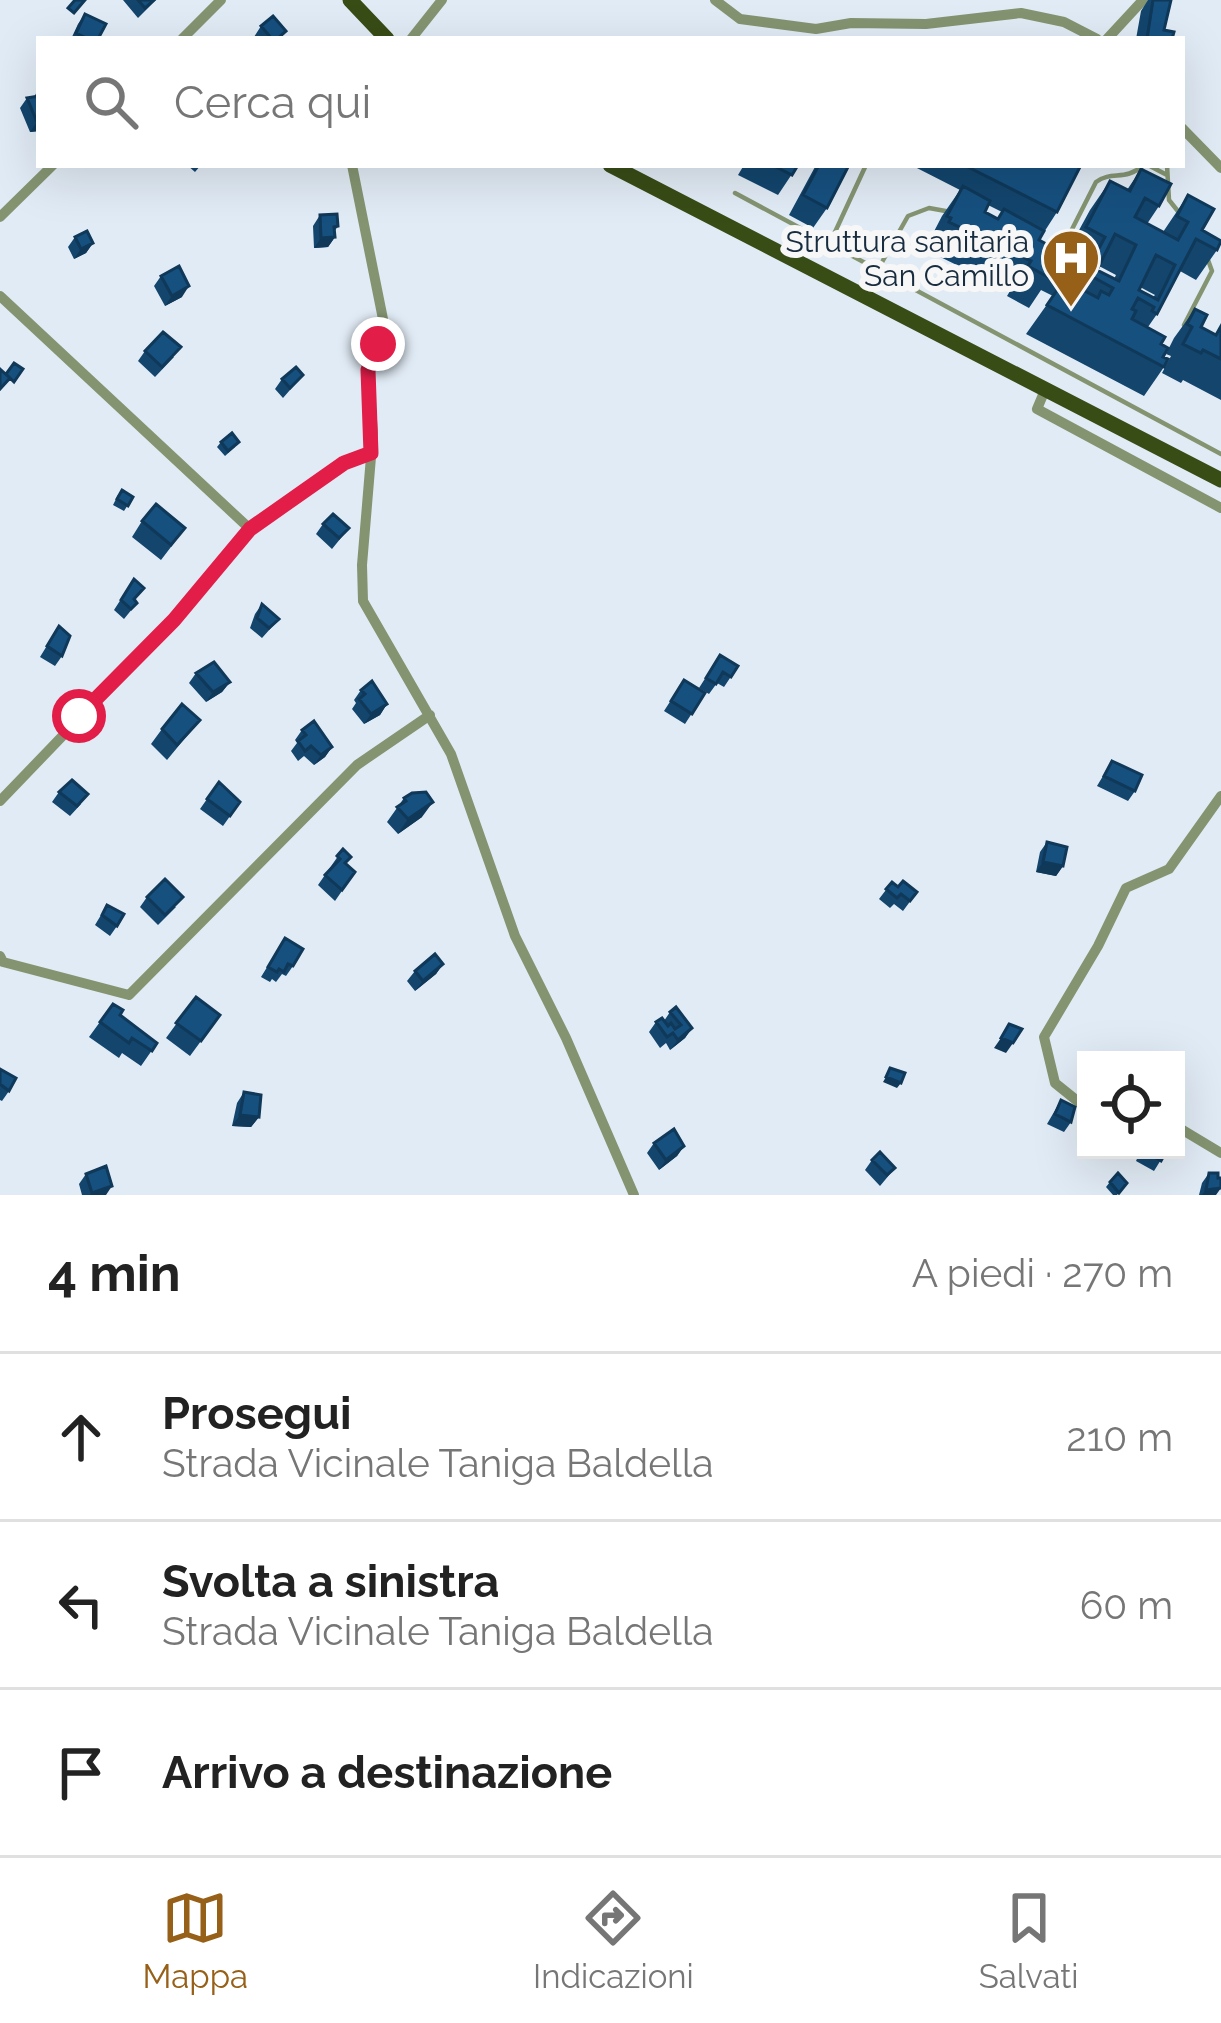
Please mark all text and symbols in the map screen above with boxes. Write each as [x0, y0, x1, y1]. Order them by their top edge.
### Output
search box [36, 36, 1185, 168]
icon: search [78, 69, 144, 135]
text: Cerca qui [174, 76, 371, 129]
place label: Struttura sanitaria San Camillo [786, 224, 1029, 293]
hospital icon: Struttura sanitaria San Camillo [1040, 227, 1102, 309]
route end [351, 317, 405, 371]
route start [52, 689, 106, 743]
map controls [1077, 1051, 1185, 1159]
button: locate [1077, 1051, 1185, 1159]
text: 4 min [48, 1243, 181, 1303]
text: A piedi · 270 m [912, 1250, 1173, 1296]
text: Prosegui [162, 1387, 351, 1440]
icon: ahead [48, 1404, 114, 1470]
text: 210 m [1066, 1414, 1173, 1460]
text: Strada Vicinale Taniga Baldella [162, 1440, 714, 1486]
text: Svolta a sinistra [162, 1555, 499, 1608]
icon: left [48, 1572, 114, 1638]
text: 60 m [1080, 1582, 1173, 1628]
text: Strada Vicinale Taniga Baldella [162, 1608, 714, 1654]
icon: arrive [48, 1740, 114, 1806]
text: Arrivo a destinazione [162, 1746, 612, 1799]
tab: Mappa [143, 1885, 248, 1996]
tab: Indicazioni [533, 1885, 694, 1996]
tab: Salvati [979, 1885, 1078, 1996]

